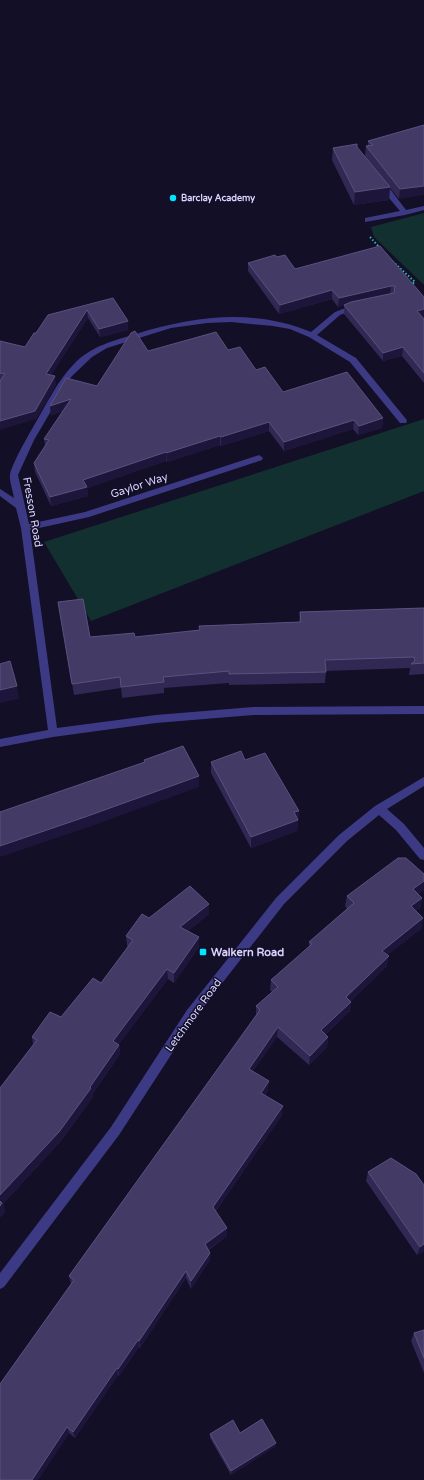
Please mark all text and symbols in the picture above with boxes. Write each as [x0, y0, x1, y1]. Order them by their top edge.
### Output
marker: Barclay Academy [168, 193, 178, 203]
place label: Barclay Academy [181, 193, 255, 204]
street label: Gaylor Way [109, 470, 170, 501]
street label: Fresson Road [20, 476, 45, 548]
place label: Walkern Road [211, 946, 284, 959]
marker: Walkern Road [198, 947, 208, 957]
street label: Letchmore Road [163, 976, 224, 1054]

